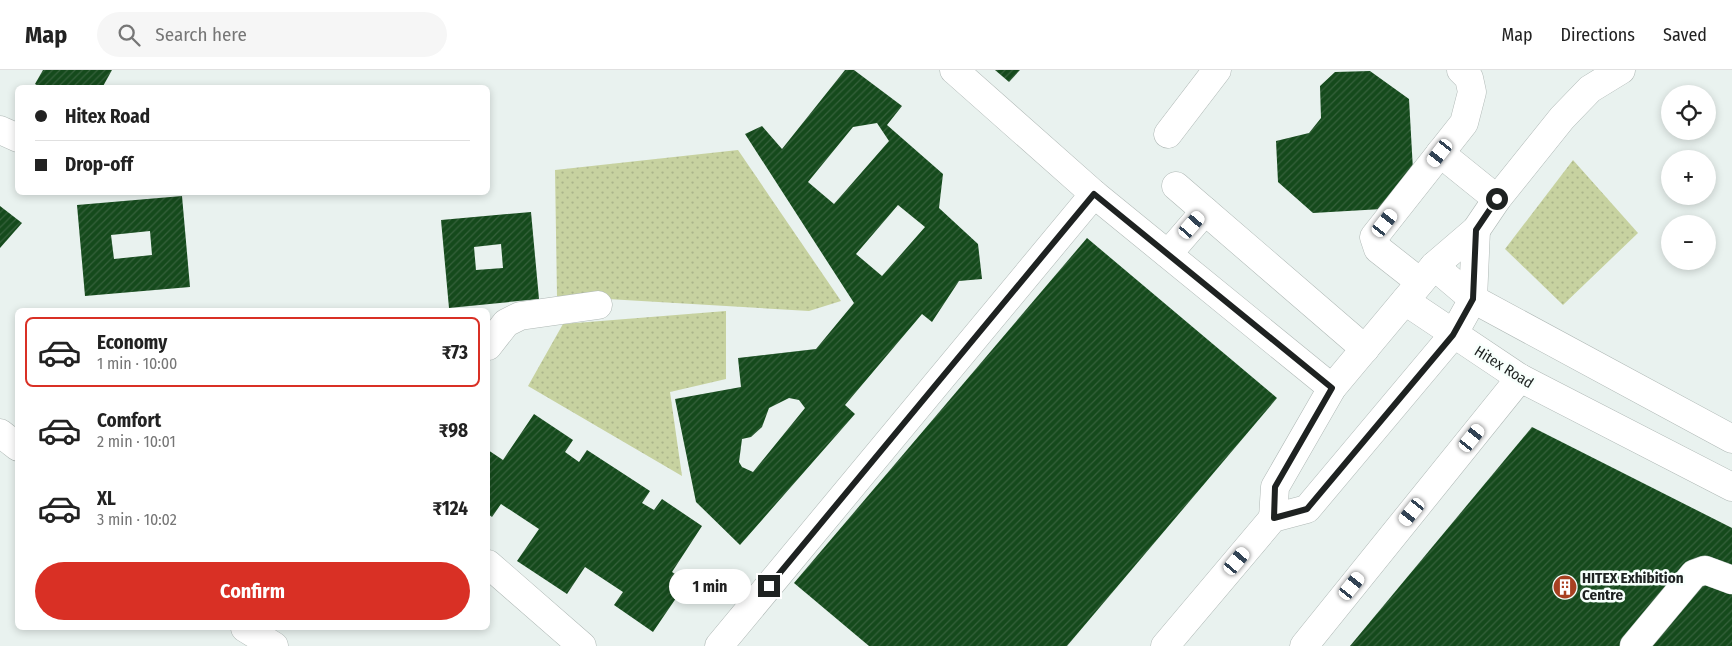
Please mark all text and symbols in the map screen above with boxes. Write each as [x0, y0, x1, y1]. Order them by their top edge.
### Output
search box [97, 12, 447, 57]
text: Map [25, 21, 67, 49]
icon: search [115, 21, 143, 49]
text: Search here [155, 23, 247, 46]
text: Map [1501, 24, 1533, 46]
text: Directions [1561, 24, 1635, 46]
text: Saved [1663, 24, 1707, 46]
map controls [1661, 85, 1716, 270]
button: locate [1661, 85, 1716, 140]
text: Hitex Road [65, 105, 150, 128]
car [1424, 137, 1455, 169]
button: + [1661, 150, 1716, 205]
text: Drop-off [65, 153, 133, 176]
route start [1486, 188, 1508, 210]
car [1369, 207, 1400, 239]
car [1176, 209, 1207, 241]
button: − [1661, 215, 1716, 270]
icon: car [37, 330, 82, 375]
text: Economy [97, 331, 167, 354]
text: ₹73 [442, 341, 468, 364]
street label: Hitex Road [1471, 342, 1537, 392]
text: 1 min · 10:00 [97, 354, 177, 373]
icon: car [37, 408, 82, 453]
text: Comfort [97, 409, 161, 432]
text: ₹98 [439, 419, 468, 442]
car [1456, 422, 1487, 454]
text: 2 min · 10:01 [97, 432, 176, 451]
icon: car [37, 486, 82, 531]
text: XL [97, 487, 116, 510]
car [1396, 496, 1427, 528]
text: ₹124 [432, 497, 468, 520]
text: 3 min · 10:02 [97, 510, 177, 529]
car [1221, 545, 1252, 577]
button: Confirm [35, 562, 470, 620]
callout: 1 min [669, 568, 752, 604]
place label: HITEX Exhibition Centre [1582, 569, 1684, 604]
car [1336, 570, 1367, 602]
building icon: HITEX Exhibition Centre [1552, 574, 1578, 600]
route end [758, 575, 780, 597]
text: 1 min [693, 577, 727, 596]

